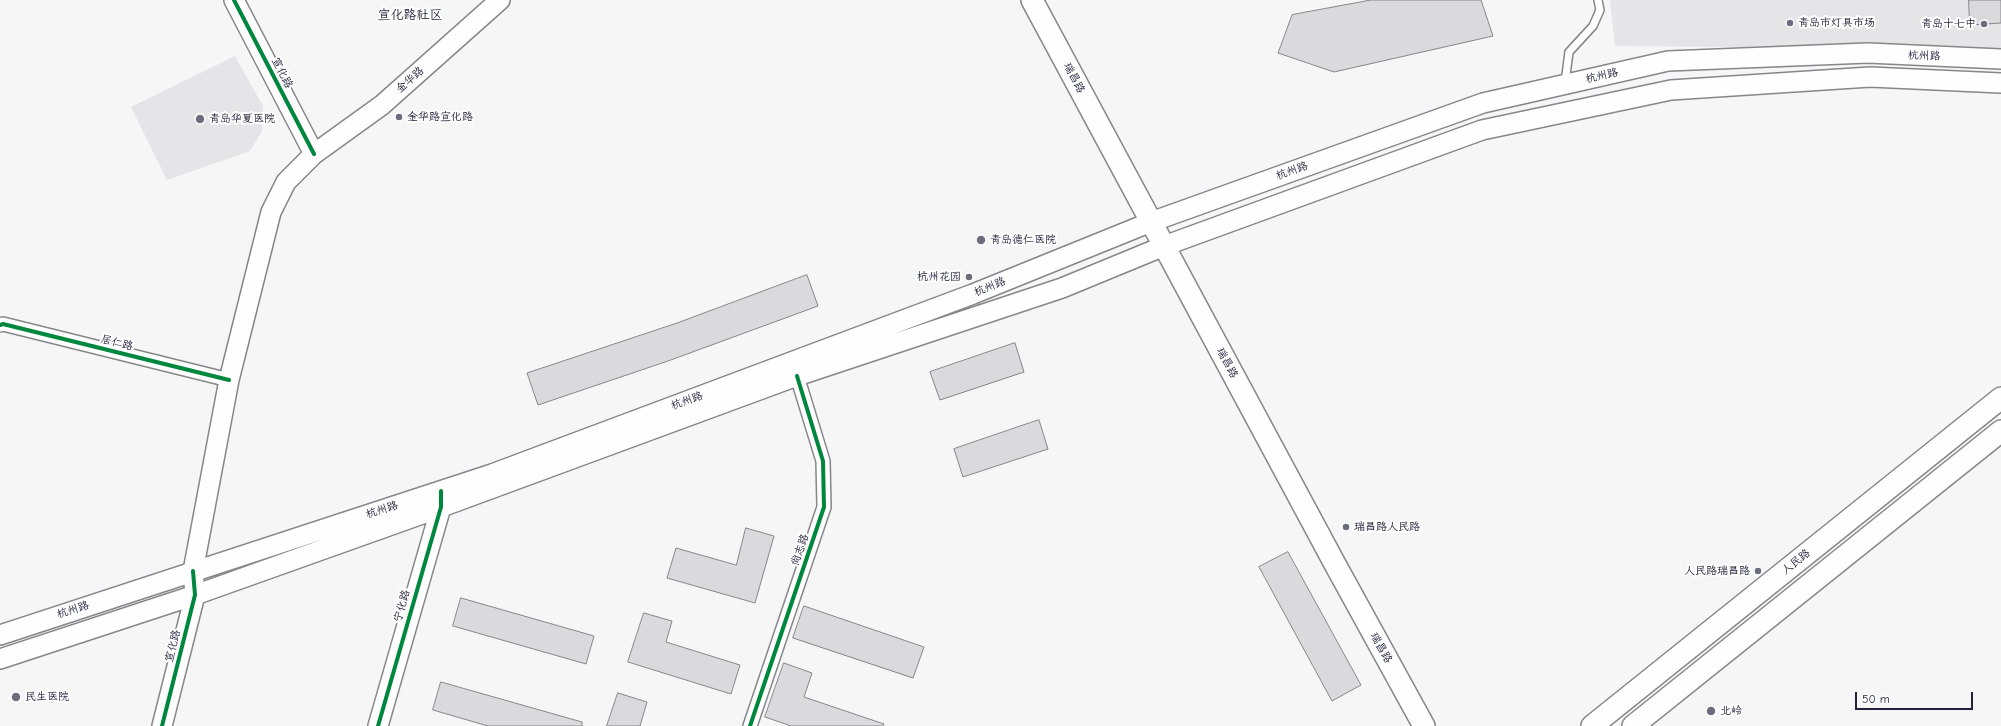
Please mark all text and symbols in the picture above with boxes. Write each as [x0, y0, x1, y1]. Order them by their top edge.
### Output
district label: 宣化路社区 [378, 7, 442, 23]
place label: 青岛市灯具市场 [1798, 16, 1875, 30]
place label: 青岛十七中 [1921, 17, 1976, 31]
marker: 青岛市灯具市场 [1785, 18, 1795, 28]
marker: 青岛十七中 [1979, 19, 1989, 29]
street label: 杭州路 [1907, 49, 1941, 63]
street label: 宣化路 [269, 55, 295, 91]
street label: 瑞昌路 [1060, 60, 1088, 96]
street label: 金华路 [393, 64, 427, 96]
street label: 杭州路 [1584, 66, 1620, 86]
place label: 金华路宣化路 [407, 110, 473, 124]
place label: 青岛华夏医院 [209, 112, 275, 126]
marker: 金华路宣化路 [394, 112, 404, 122]
marker: 青岛华夏医院 [194, 113, 206, 125]
street label: 杭州路 [1274, 159, 1310, 183]
place label: 青岛德仁医院 [990, 233, 1056, 247]
marker: 青岛德仁医院 [975, 234, 987, 246]
place label: 杭州花园 [917, 270, 961, 284]
marker: 杭州花园 [964, 272, 974, 282]
street label: 杭州路 [972, 275, 1008, 299]
street label: 居仁路 [99, 333, 135, 353]
street label: 瑞昌路 [1213, 345, 1241, 381]
street label: 杭州路 [669, 389, 705, 413]
street label: 杭州路 [364, 499, 400, 521]
place label: 瑞昌路人民路 [1354, 520, 1420, 534]
marker: 瑞昌路人民路 [1341, 522, 1351, 532]
street label: 尚志路 [788, 532, 812, 568]
street label: 人民路 [1779, 546, 1813, 578]
place label: 人民路瑞昌路 [1684, 564, 1750, 578]
marker: 人民路瑞昌路 [1753, 566, 1763, 576]
street label: 宁化路 [391, 588, 413, 624]
street label: 杭州路 [55, 599, 91, 621]
street label: 宣化路 [163, 628, 183, 664]
street label: 瑞昌路 [1367, 630, 1395, 666]
scale bar [1857, 684, 1975, 710]
place label: 民生医院 [25, 690, 69, 704]
marker: 民生医院 [10, 691, 22, 703]
text: 50 m [1862, 692, 1890, 706]
place label: 北岭 [1720, 704, 1742, 718]
marker: 北岭 [1705, 705, 1717, 717]

